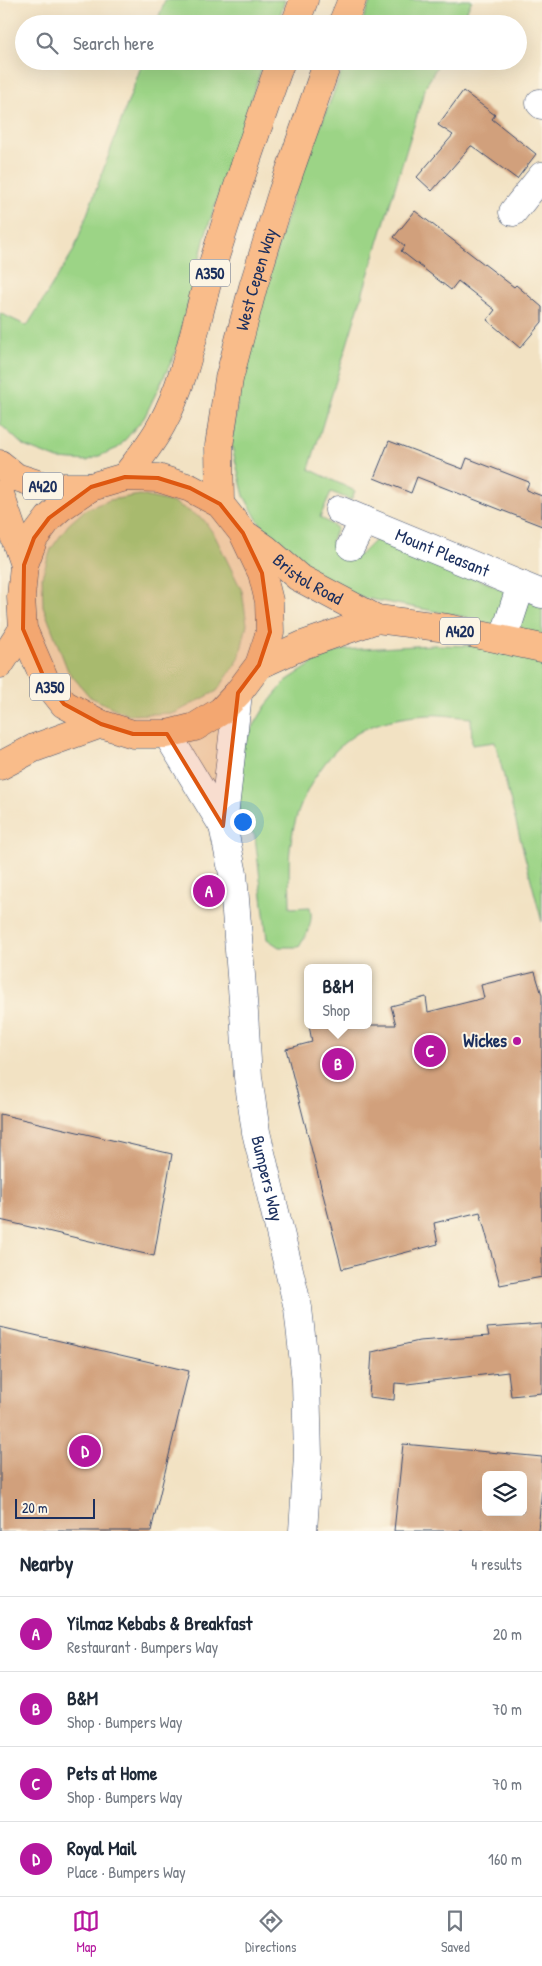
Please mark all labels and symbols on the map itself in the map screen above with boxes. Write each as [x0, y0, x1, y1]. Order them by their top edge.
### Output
street label: West Cepen Way [229, 225, 283, 333]
road number: A350 [190, 260, 230, 286]
road number: A420 [23, 472, 63, 500]
street label: Mount Pleasant [392, 522, 494, 583]
street label: Bristol Road [267, 547, 347, 611]
road number: A420 [440, 618, 480, 644]
road number: A350 [30, 674, 70, 700]
your location [230, 809, 256, 835]
pin: A [193, 872, 225, 910]
place label: Wickes [463, 1028, 507, 1053]
pin: C [414, 1032, 446, 1070]
marker: Wickes [511, 1035, 523, 1047]
pin: B [322, 1045, 354, 1083]
street label: Bumpers Way [245, 1133, 290, 1224]
pin: D [69, 1432, 101, 1470]
scale bar [15, 1496, 95, 1519]

